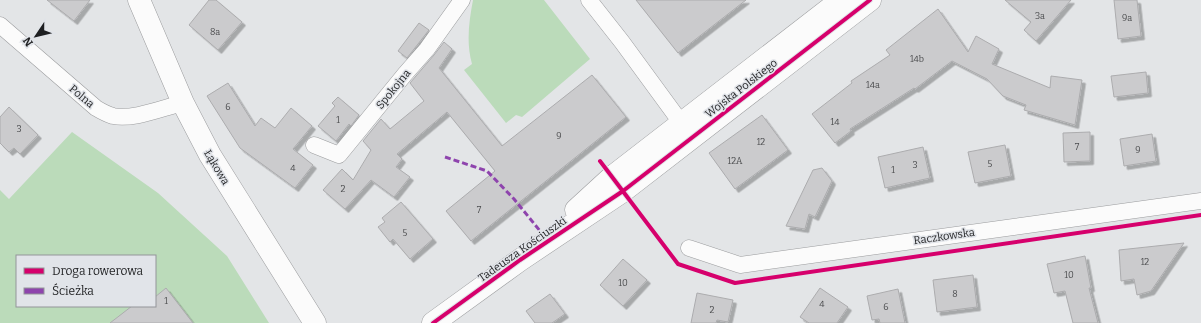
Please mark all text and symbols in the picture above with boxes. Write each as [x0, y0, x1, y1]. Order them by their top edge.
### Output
house number: 3a [1035, 11, 1045, 21]
house number: 9a [1122, 13, 1132, 23]
north arrow [16, 16, 56, 56]
house number: 8a [210, 27, 220, 37]
text: N [20, 34, 36, 49]
house number: 14b [910, 54, 924, 64]
street label: Wojska Polskiego [703, 56, 780, 121]
street label: Spokojna [373, 67, 413, 112]
house number: 14a [866, 80, 880, 90]
street label: Polna [66, 82, 97, 111]
house number: 6 [225, 102, 231, 112]
house number: 1 [336, 115, 340, 125]
house number: 14 [831, 117, 840, 127]
house number: 3 [16, 124, 22, 134]
house number: 9 [556, 131, 562, 141]
house number: 12 [757, 137, 765, 147]
house number: 7 [1075, 142, 1080, 152]
house number: 9 [1135, 145, 1141, 155]
street label: Łąkowa [201, 147, 232, 187]
house number: 12A [728, 156, 743, 166]
house number: 5 [988, 159, 993, 169]
house number: 3 [912, 160, 918, 170]
house number: 4 [290, 163, 296, 173]
house number: 1 [891, 165, 895, 175]
house number: 2 [341, 184, 346, 194]
house number: 7 [477, 205, 482, 215]
street label: Tadeusza Kościuszki [476, 214, 569, 285]
street label: Raczkowska [913, 226, 976, 247]
house number: 5 [403, 228, 408, 238]
legend [16, 255, 156, 307]
house number: 12 [1141, 257, 1149, 267]
text: Droga rowerowa [52, 264, 144, 278]
house number: 10 [1064, 270, 1074, 280]
house number: 10 [618, 278, 628, 288]
text: Ścieżka [52, 283, 94, 298]
house number: 8 [952, 289, 958, 299]
house number: 1 [164, 296, 168, 306]
house number: 4 [819, 299, 825, 309]
house number: 6 [883, 302, 889, 312]
house number: 2 [710, 305, 715, 315]

